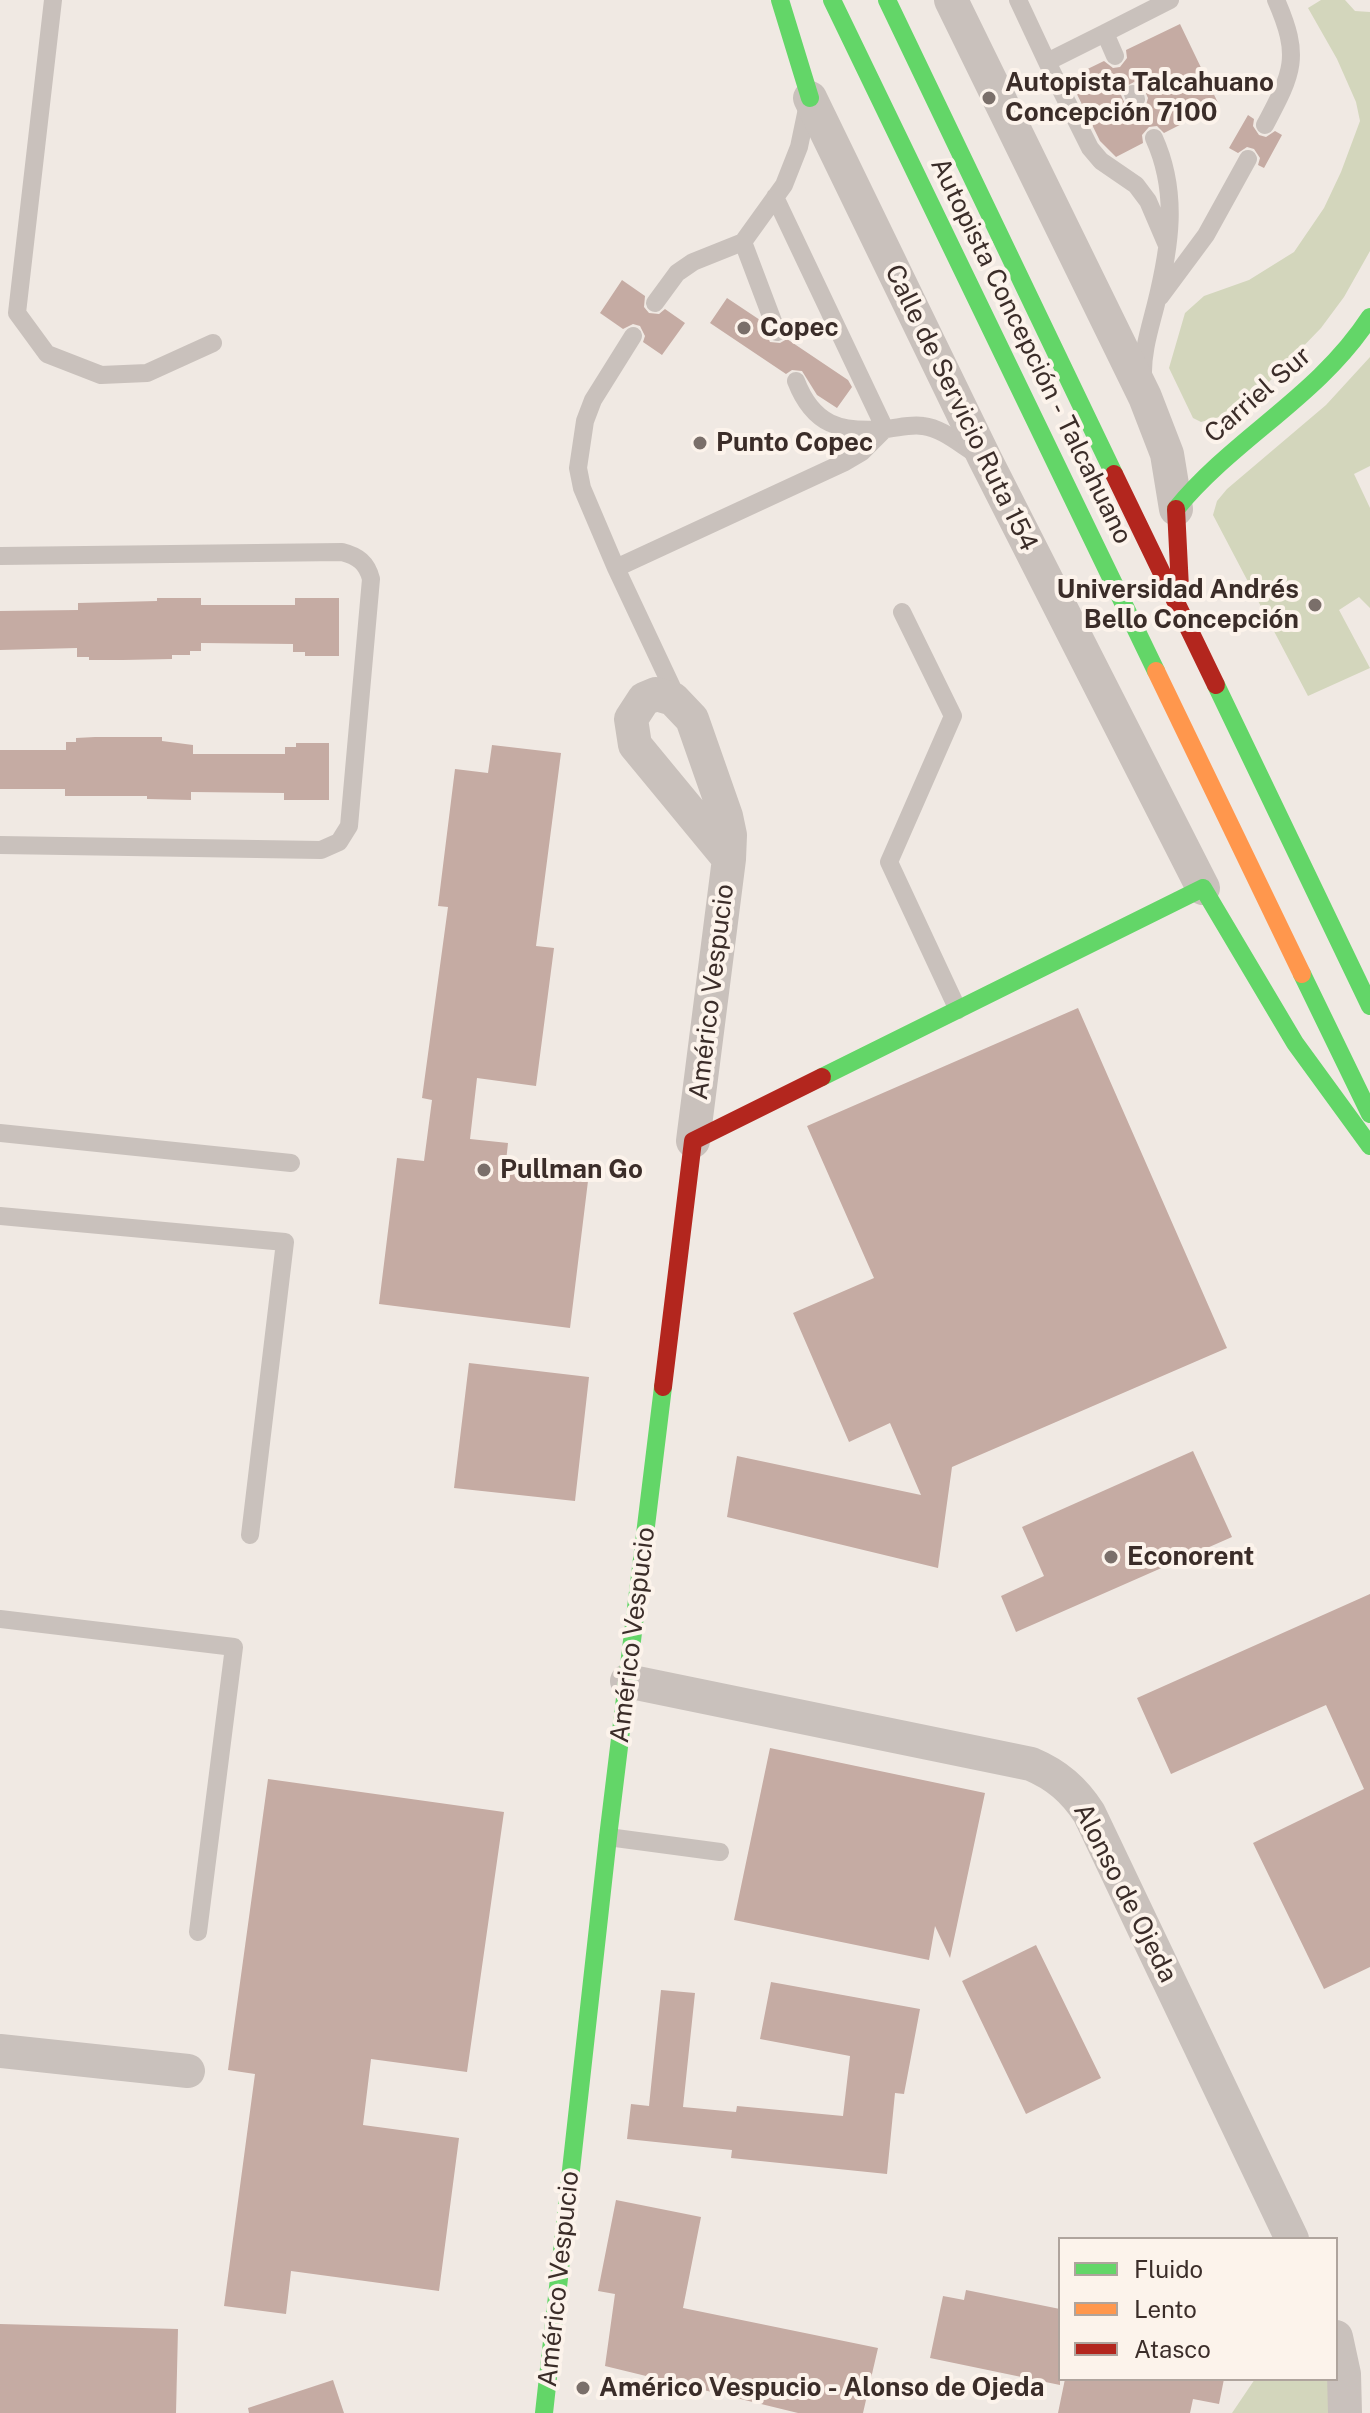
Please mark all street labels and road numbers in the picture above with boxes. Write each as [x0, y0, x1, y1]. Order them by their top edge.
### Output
street label: Autopista Concepción - Talcahuano [924, 153, 1138, 549]
street label: Calle de Servicio Ruta 154 [878, 260, 1044, 556]
street label: Carriel Sur [1198, 340, 1318, 450]
street label: Américo Vespucio [683, 882, 741, 1102]
street label: Américo Vespucio [604, 1525, 662, 1745]
street label: Alonso de Ojeda [1066, 1798, 1184, 1988]
street label: Américo Vespucio [532, 2169, 586, 2389]

